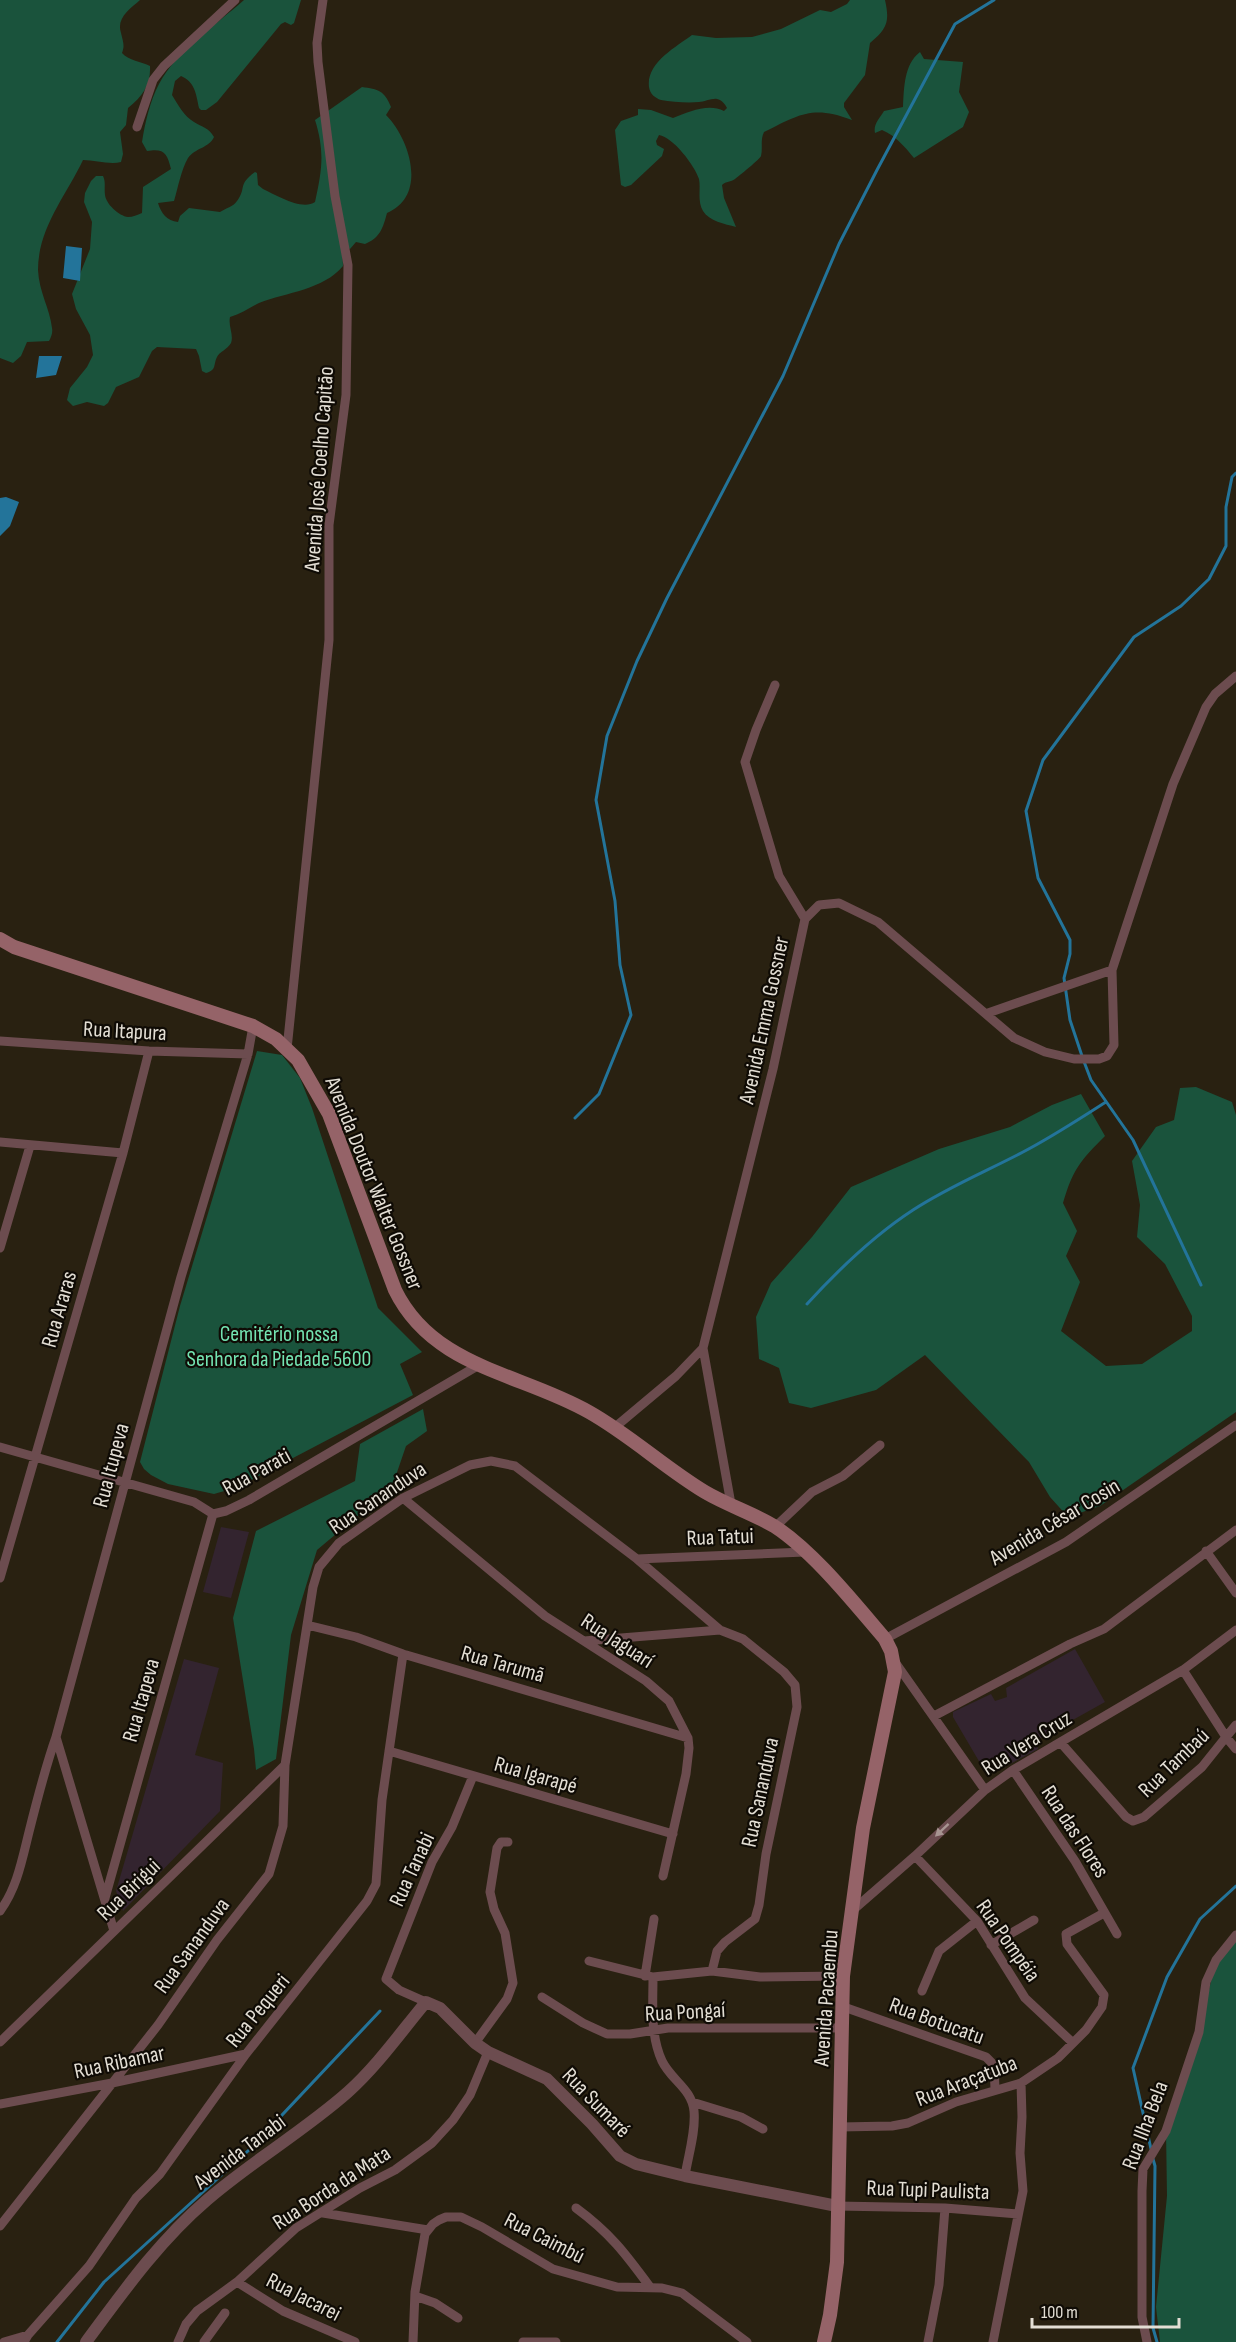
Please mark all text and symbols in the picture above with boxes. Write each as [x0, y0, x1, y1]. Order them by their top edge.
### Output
street label: Avenida José Coelho Capitão [299, 366, 340, 574]
street label: Avenida Emma Gossner [733, 934, 795, 1108]
street label: Rua Itapura [82, 1016, 167, 1047]
street label: Avenida Doutor Walter Gossner [318, 1072, 429, 1294]
street label: Rua Araras [36, 1268, 83, 1351]
park label: Cemitério nossa Senhora da Piedade 5600 [187, 1321, 371, 1373]
street label: Rua Itupeva [87, 1420, 136, 1510]
street label: Rua Parati [218, 1443, 296, 1502]
street label: Rua Sananduva [324, 1456, 432, 1541]
street label: Avenida César Cosin [984, 1473, 1125, 1572]
street label: Rua Tatui [686, 1523, 754, 1552]
street label: Rua Jaguarí [576, 1608, 659, 1675]
street label: Rua Tarumã [458, 1640, 547, 1689]
street label: Rua Itapeva [117, 1656, 166, 1745]
street label: Rua Vera Cruz [977, 1705, 1077, 1782]
street label: Rua Tambaú [1133, 1723, 1215, 1803]
street label: Rua Sananduva [736, 1735, 785, 1850]
street label: Rua Igarapé [491, 1751, 580, 1800]
street label: Rua das Flores [1035, 1781, 1115, 1883]
one-way arrow [936, 1823, 950, 1837]
street label: Rua Tanabi [384, 1828, 441, 1911]
street label: Rua Birigui [92, 1853, 166, 1927]
street label: Rua Sananduva [149, 1893, 236, 1999]
street label: Rua Pompéia [970, 1894, 1046, 1987]
street label: Avenida Pacaembu [808, 1929, 845, 2068]
street label: Rua Pequeri [220, 1969, 296, 2053]
street label: Rua Botucatu [885, 1992, 988, 2051]
street label: Rua Pongaí [644, 1997, 727, 2028]
street label: Rua Ribamar [71, 2040, 167, 2085]
street label: Rua Araçatuba [912, 2050, 1021, 2113]
street label: Rua Sumaré [556, 2062, 636, 2144]
street label: Rua Ilha Bela [1116, 2078, 1175, 2174]
street label: Avenida Tanabi [188, 2109, 291, 2196]
street label: Rua Borda da Mata [268, 2140, 396, 2236]
street label: Rua Tupi Paulista [866, 2175, 990, 2206]
street label: Rua Caimbú [500, 2207, 589, 2270]
street label: Rua Jacarei [261, 2267, 345, 2328]
scale bar [1032, 2291, 1179, 2329]
text: 100 m [1041, 2302, 1078, 2323]

